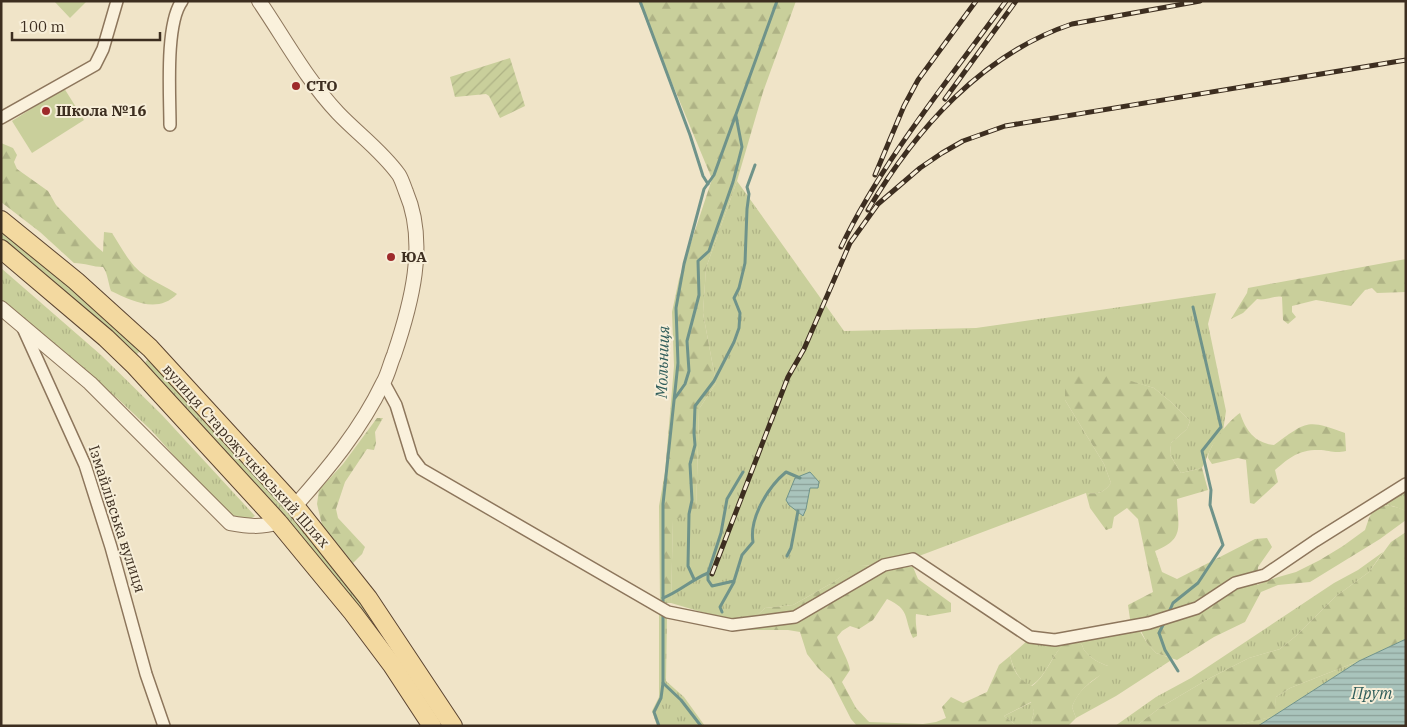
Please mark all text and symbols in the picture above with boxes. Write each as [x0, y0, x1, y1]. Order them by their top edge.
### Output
scale bar [12, 10, 160, 42]
text: 100 m [20, 17, 65, 36]
place label: СТО [306, 76, 338, 95]
marker: СТО [290, 80, 302, 92]
place label: Школа №16 [56, 101, 146, 120]
marker: Школа №16 [40, 105, 52, 117]
place label: ЮА [401, 247, 427, 266]
marker: ЮА [385, 251, 397, 263]
water label: Мольниця [651, 325, 673, 400]
street label: вулиця Старожучківський Шлях [159, 360, 334, 552]
street label: Ізмайлівська вулиця [85, 443, 150, 595]
water label: Прут [1351, 683, 1393, 703]

